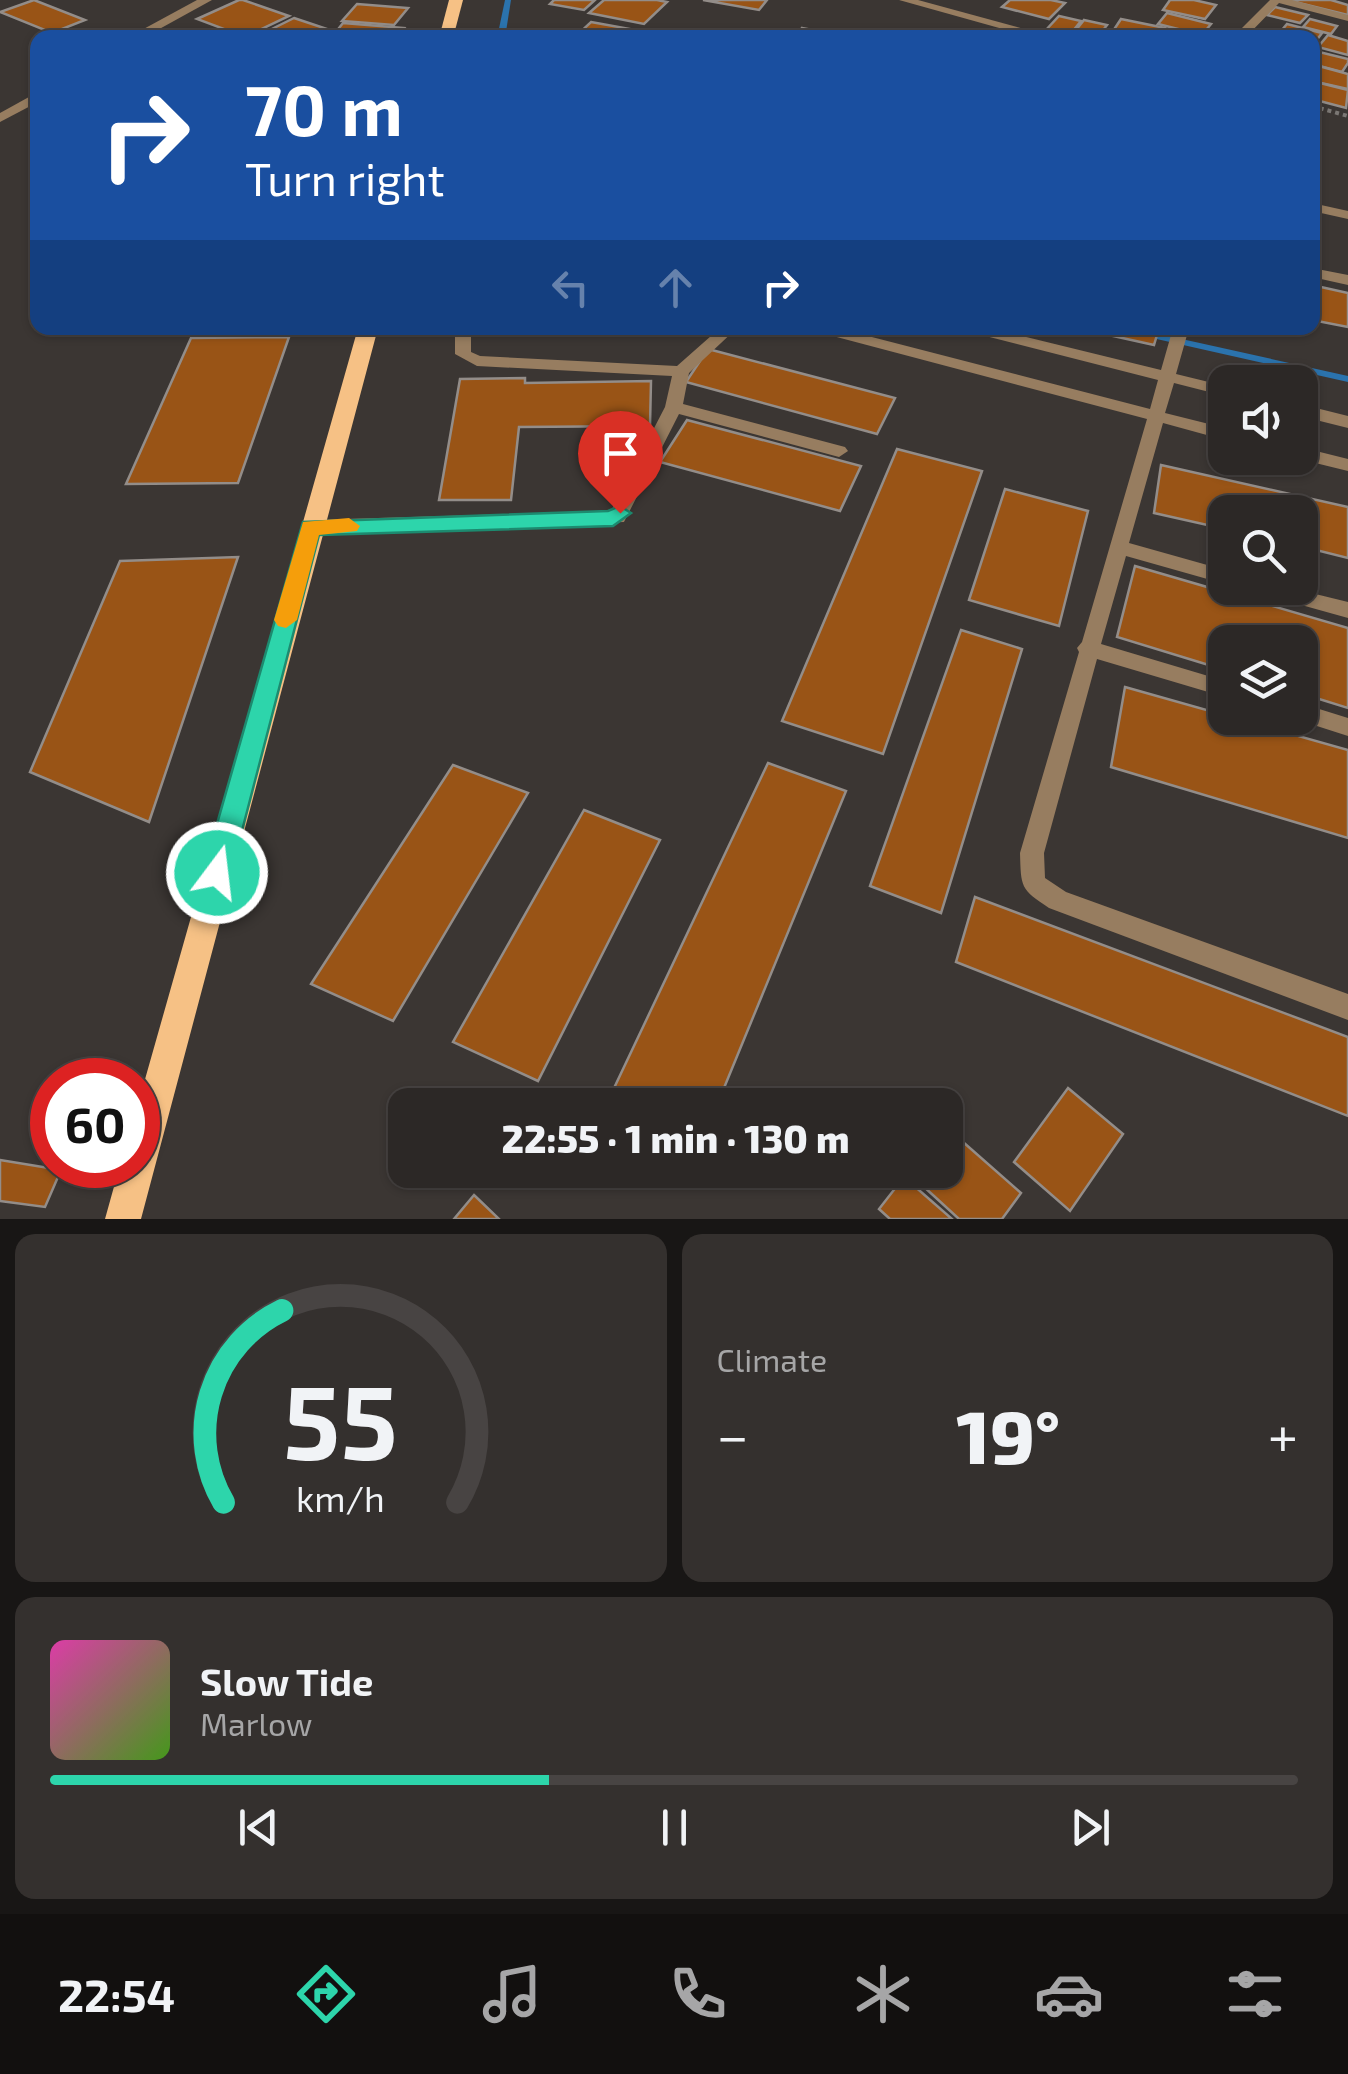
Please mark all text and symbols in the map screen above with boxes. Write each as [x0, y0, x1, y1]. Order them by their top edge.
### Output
text: 70 m [245, 66, 403, 150]
icon: right [80, 70, 210, 200]
text: Turn right [245, 151, 445, 205]
icon: left [543, 260, 598, 315]
icon: ahead [648, 260, 703, 315]
icon: right [753, 260, 808, 315]
map controls [1208, 365, 1318, 735]
button: sound [1208, 365, 1318, 475]
pin [578, 411, 663, 514]
icon: arrive [593, 426, 648, 481]
button: search [1208, 495, 1318, 605]
button: layers [1208, 625, 1318, 735]
position arrow [165, 821, 269, 925]
speed limit sign: 60 [30, 1058, 160, 1188]
text: 22:55 · 1 min · 130 m [502, 1115, 849, 1161]
text: Climate [717, 1340, 827, 1378]
text: 55 [283, 1356, 398, 1481]
text: 19° [956, 1389, 1060, 1479]
text: − [717, 1401, 749, 1467]
text: + [1268, 1401, 1298, 1467]
text: km/h [296, 1476, 385, 1519]
text: Slow Tide [200, 1658, 373, 1704]
text: Marlow [200, 1704, 312, 1742]
icon: previous [231, 1800, 286, 1855]
icon: pause [647, 1800, 702, 1855]
icon: next [1063, 1800, 1118, 1855]
icon: directions [291, 1959, 361, 2029]
icon: music [477, 1959, 547, 2029]
icon: phone [663, 1959, 733, 2029]
icon: climate [848, 1959, 918, 2029]
icon: car [1034, 1959, 1104, 2029]
icon: filters [1220, 1959, 1290, 2029]
text: 22:54 [58, 1967, 175, 2021]

